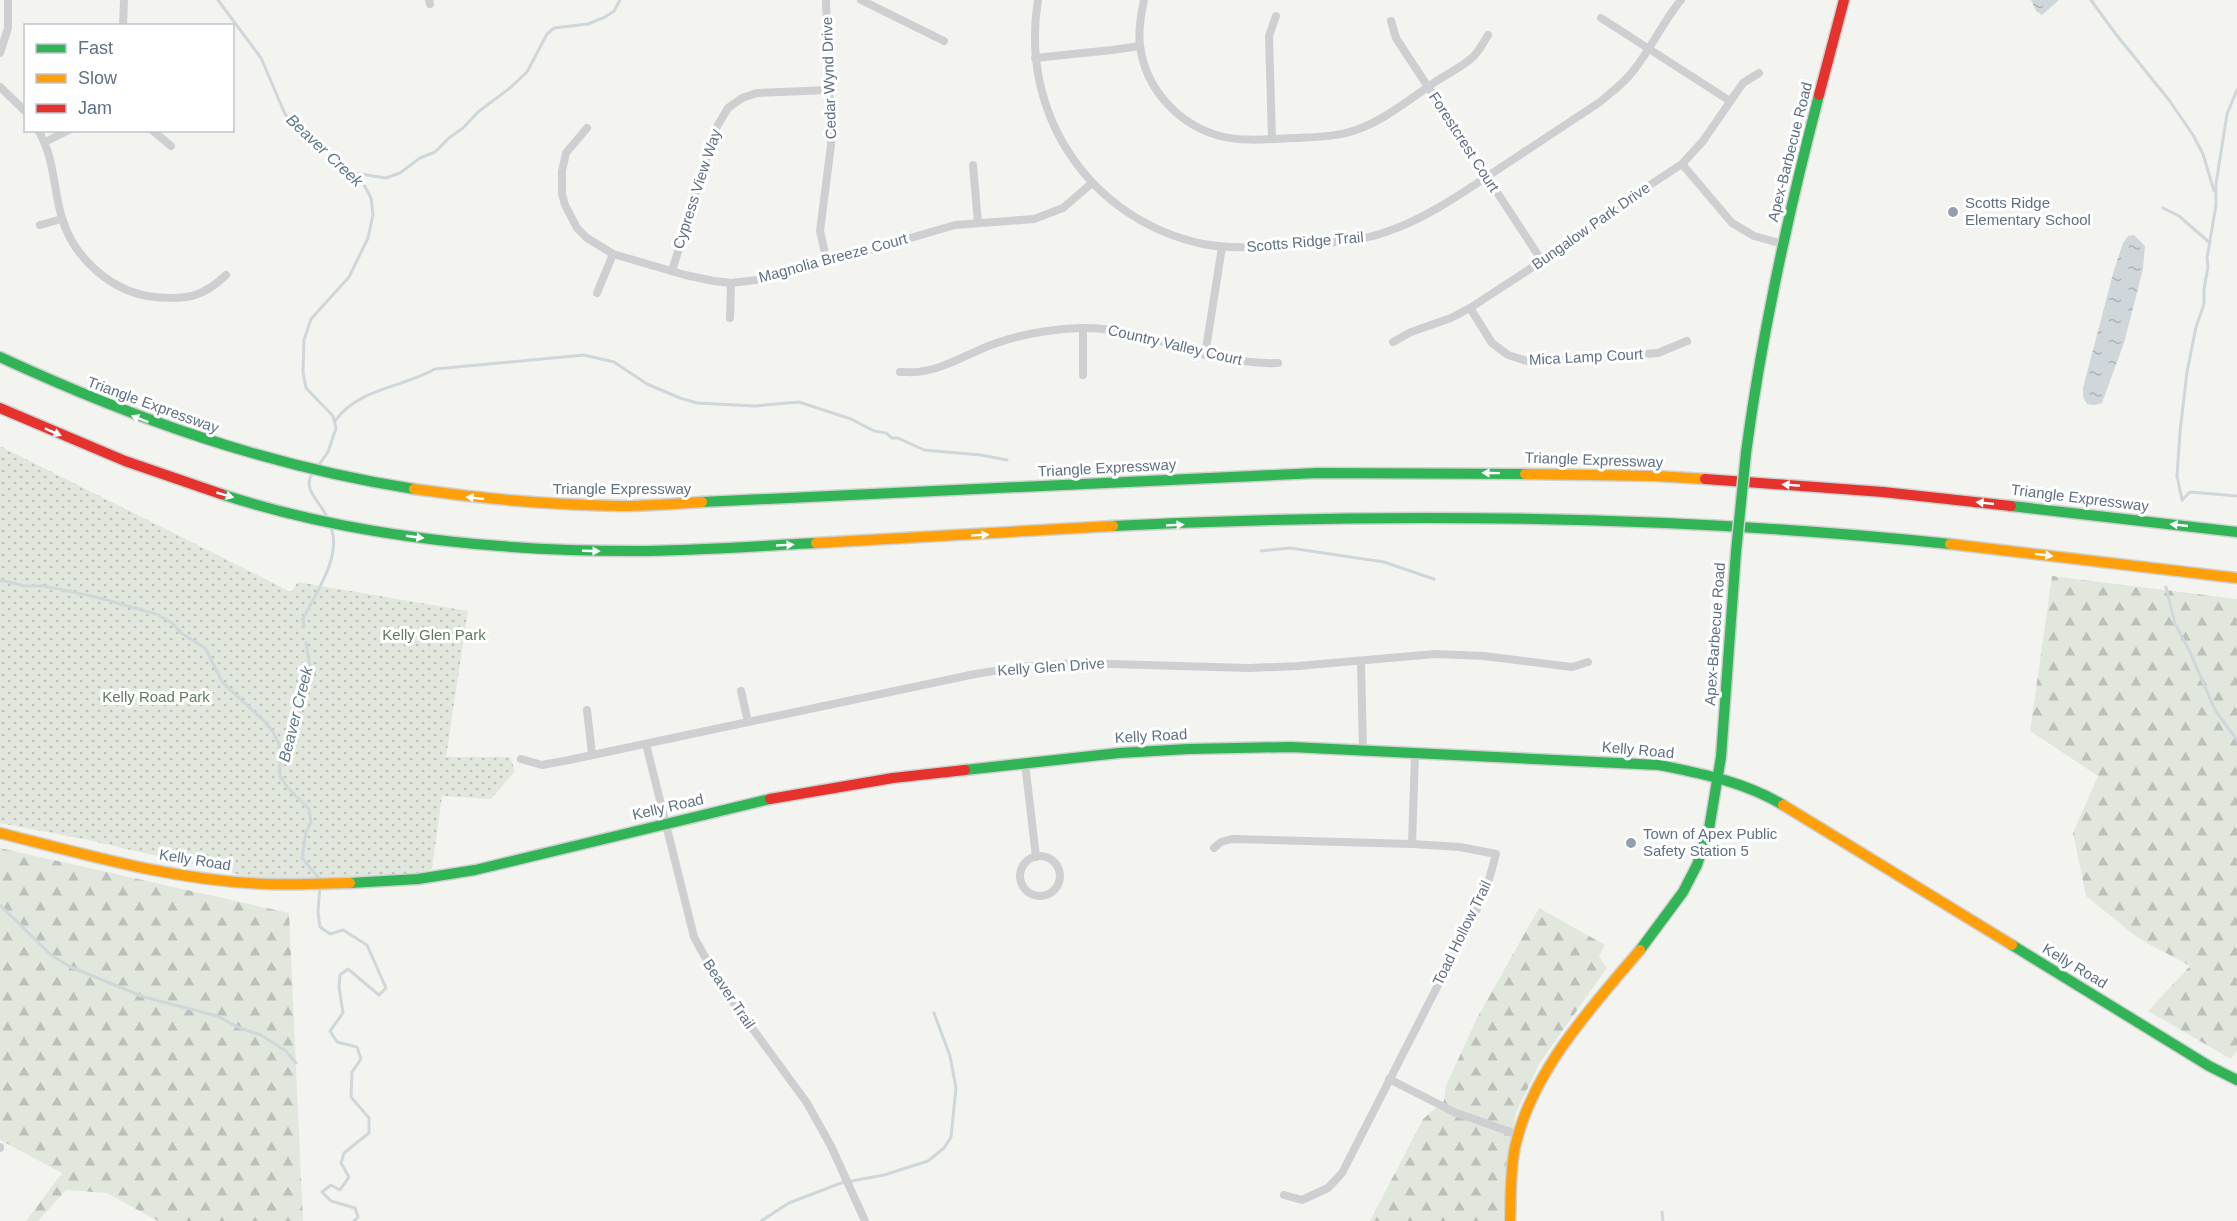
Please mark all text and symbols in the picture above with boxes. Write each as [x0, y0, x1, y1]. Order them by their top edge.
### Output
street label: Cedar Wynd Drive [818, 17, 839, 139]
legend [24, 24, 234, 132]
text: Fast [78, 38, 113, 58]
text: Slow [78, 68, 118, 88]
street label: Apex-Barbecue Road [1764, 80, 1815, 224]
street label: Forestcrest Court [1426, 89, 1504, 196]
text: Jam [78, 98, 112, 118]
water label: Beaver Creek [283, 111, 367, 191]
street label: Cypress View Way [669, 126, 724, 251]
street label: Bungalow Park Drive [1528, 178, 1653, 273]
place label: Scotts Ridge Elementary School [1965, 194, 2091, 228]
marker: Scotts Ridge Elementary School [1946, 205, 1960, 219]
street label: Scotts Ridge Trail [1246, 228, 1364, 255]
street label: Magnolia Breeze Court [757, 229, 910, 286]
street label: Country Valley Court [1106, 321, 1245, 368]
street label: Mica Lamp Court [1528, 345, 1644, 368]
street label: Triangle Expressway [85, 373, 222, 436]
one-way arrow [130, 413, 148, 423]
one-way arrow [45, 427, 63, 437]
street label: Triangle Expressway [1524, 449, 1664, 470]
street label: Triangle Expressway [1037, 455, 1177, 480]
one-way arrow [1482, 468, 1501, 477]
street label: Triangle Expressway [553, 480, 692, 497]
one-way arrow [1781, 480, 1800, 490]
street label: Triangle Expressway [2010, 481, 2150, 514]
one-way arrow [216, 491, 234, 500]
one-way arrow [466, 493, 485, 503]
one-way arrow [1976, 498, 1995, 507]
one-way arrow [2169, 520, 2188, 530]
one-way arrow [1165, 521, 1184, 530]
one-way arrow [971, 531, 990, 540]
one-way arrow [406, 532, 425, 541]
one-way arrow [776, 540, 795, 549]
one-way arrow [581, 546, 600, 555]
one-way arrow [2034, 550, 2053, 560]
street label: Apex-Barbecue Road [1701, 562, 1728, 706]
park label: Kelly Glen Park [382, 626, 486, 643]
street label: Kelly Glen Drive [997, 654, 1105, 679]
water label: Beaver Creek [275, 664, 316, 764]
park label: Kelly Road Park [102, 688, 210, 705]
street label: Kelly Road [1114, 725, 1188, 746]
street label: Kelly Road [1601, 738, 1675, 761]
street label: Kelly Road [631, 790, 705, 823]
place label: Town of Apex Public Safety Station 5 [1643, 825, 1778, 859]
marker: Town of Apex Public Safety Station 5 [1624, 836, 1638, 850]
street label: Kelly Road [158, 845, 232, 874]
street label: Toad Hollow Trail [1429, 878, 1494, 988]
street label: Kelly Road [2040, 940, 2111, 992]
street label: Beaver Trail [700, 956, 759, 1032]

